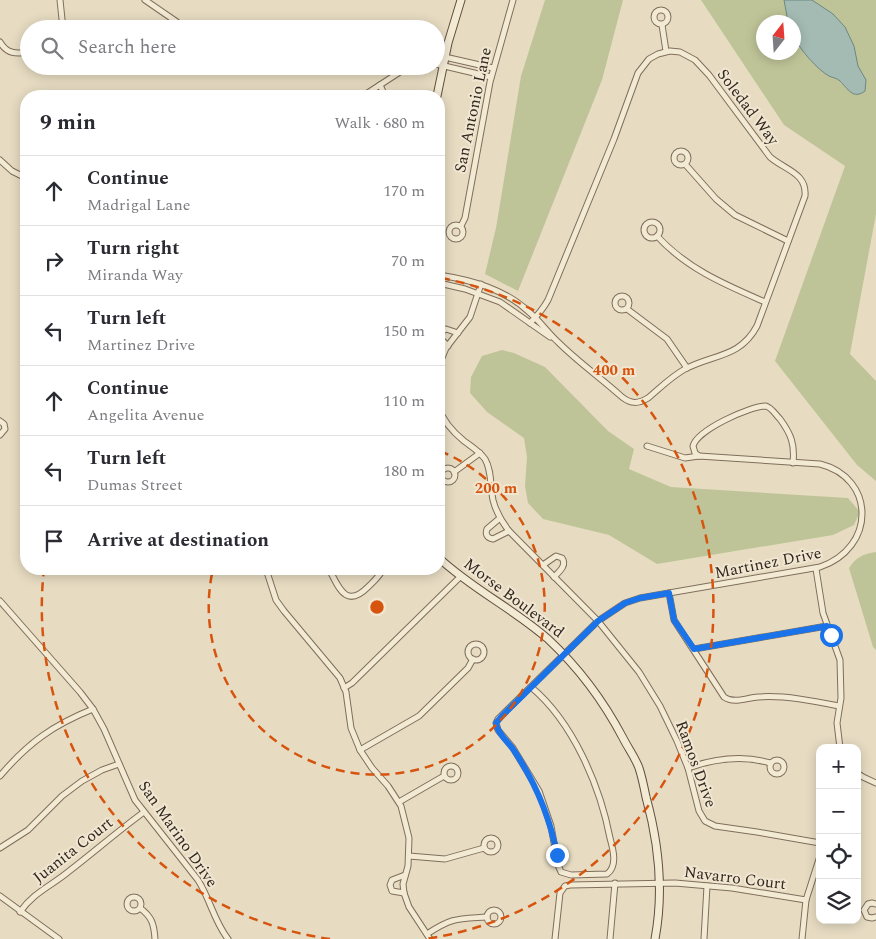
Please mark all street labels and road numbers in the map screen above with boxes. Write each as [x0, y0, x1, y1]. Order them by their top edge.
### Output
street label: San Antonio Lane [448, 45, 498, 175]
street label: Soledad Way [711, 64, 786, 151]
street label: Martinez Drive [713, 541, 823, 585]
street label: Morse Boulevard [459, 552, 569, 644]
street label: Ramos Drive [669, 717, 723, 811]
street label: San Marino Drive [132, 776, 224, 892]
street label: Juanita Court [28, 811, 118, 889]
street label: Navarro Court [683, 860, 788, 896]

